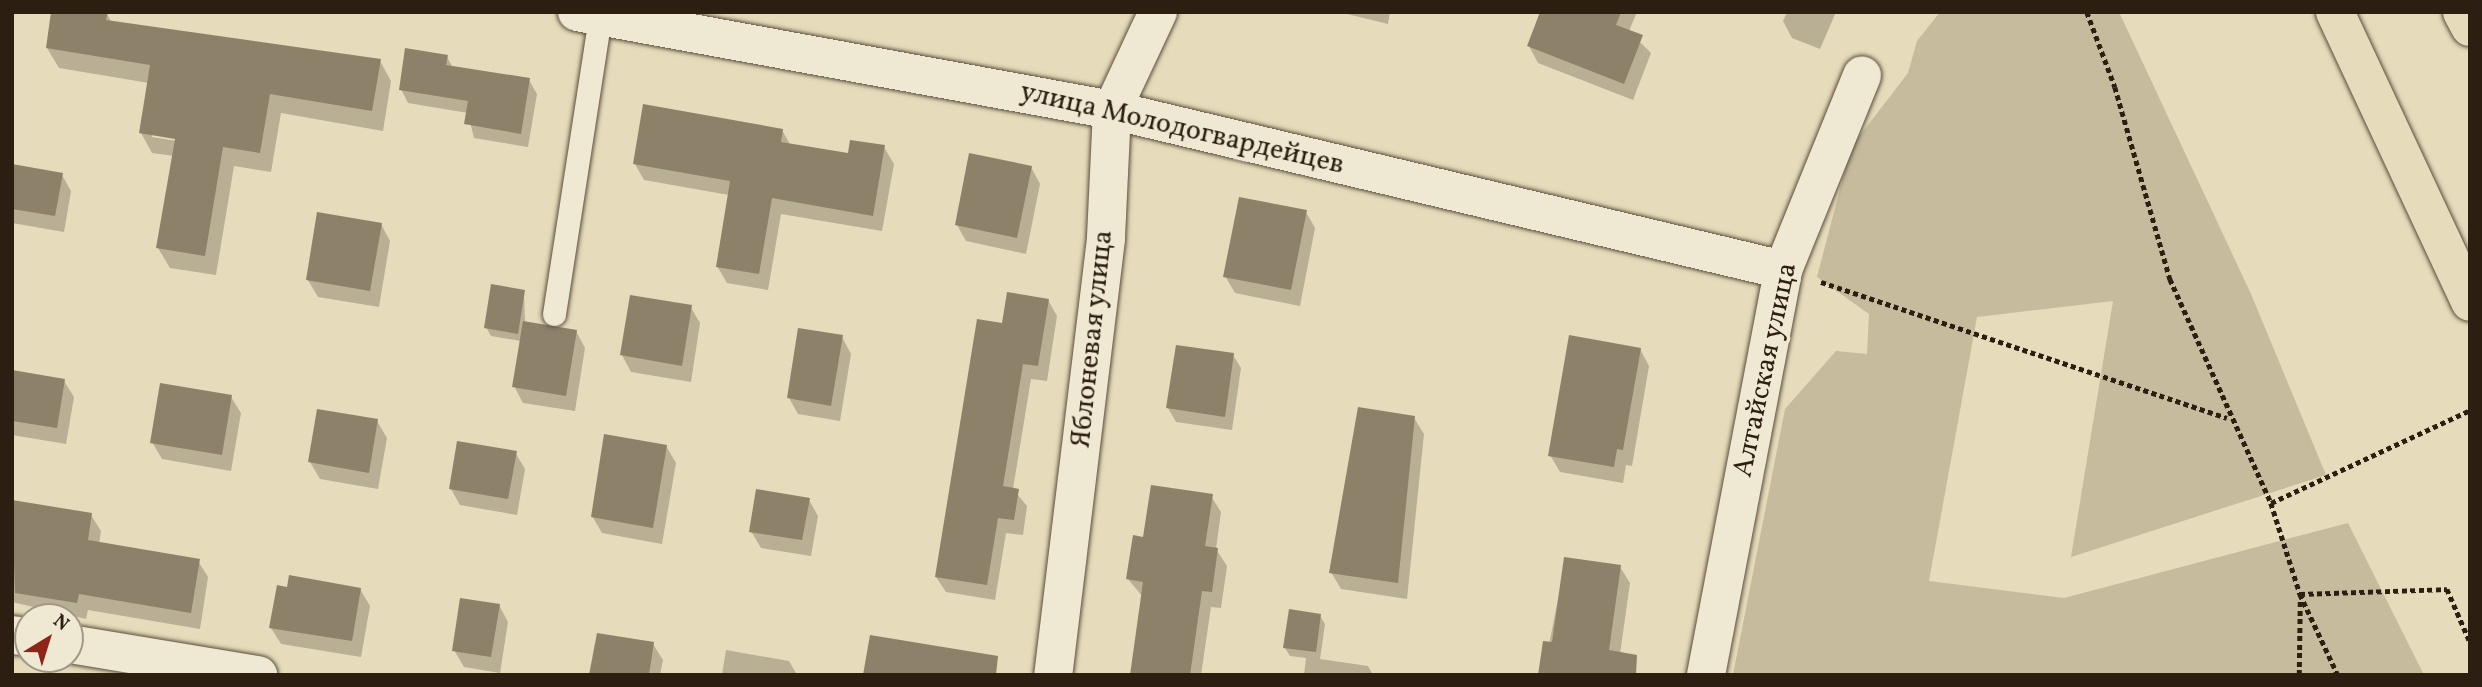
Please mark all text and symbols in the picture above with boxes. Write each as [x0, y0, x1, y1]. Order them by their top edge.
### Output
street label: улица Молодогвардейцев [1017, 75, 1347, 183]
street label: Яблоневая улица [1065, 228, 1121, 450]
street label: Алтайская улица [1727, 259, 1805, 481]
north arrow [14, 603, 84, 673]
text: N [47, 609, 74, 638]

